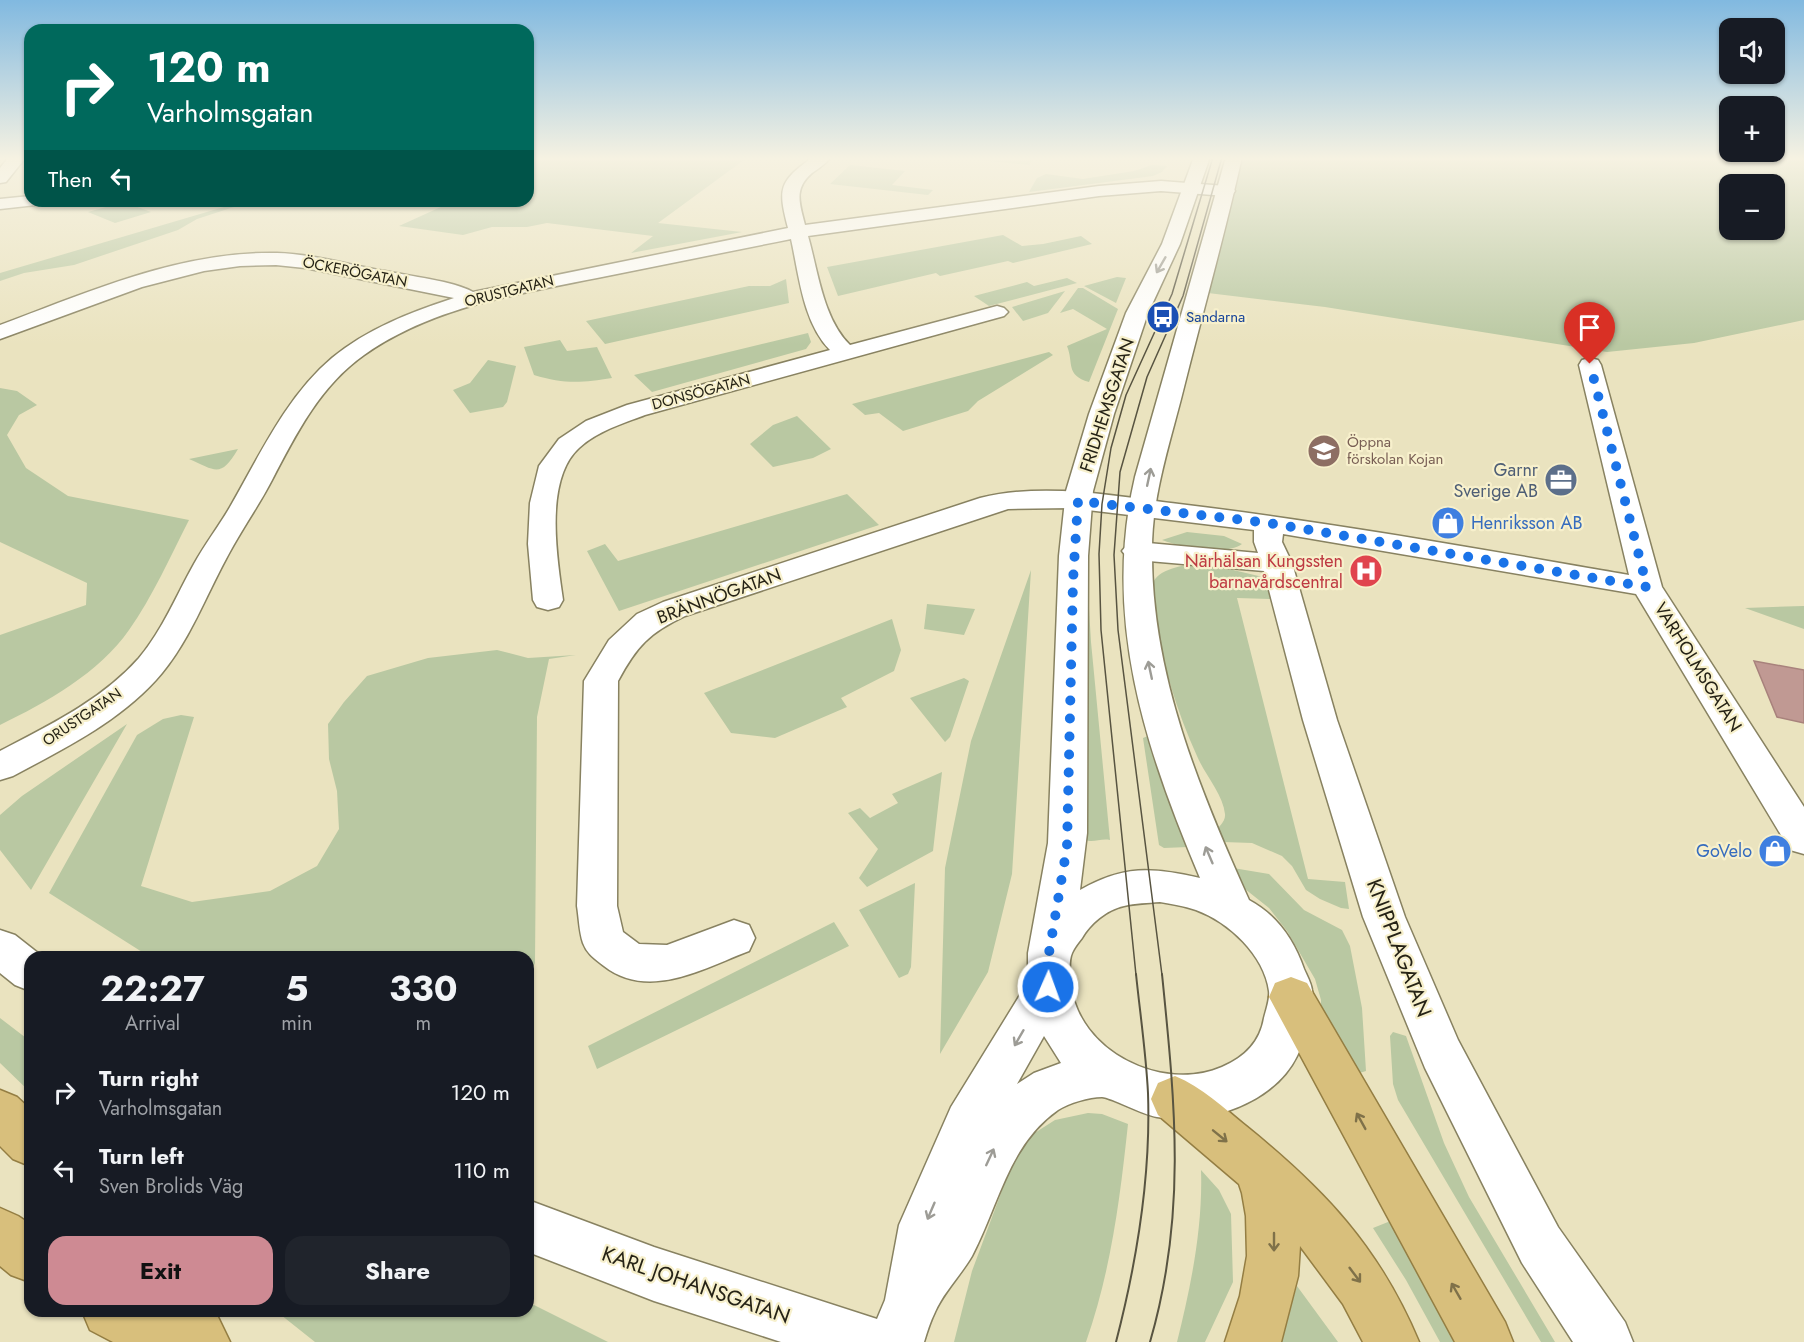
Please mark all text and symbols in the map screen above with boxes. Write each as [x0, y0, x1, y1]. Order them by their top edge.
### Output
map controls [1719, 18, 1785, 240]
button: sound [1719, 18, 1785, 84]
text: 120 m [147, 37, 271, 98]
icon: right [48, 48, 126, 126]
text: Varholmsgatan [147, 93, 313, 132]
button: + [1719, 96, 1785, 162]
icon: left [105, 162, 138, 195]
text: Then [48, 163, 93, 195]
button: − [1719, 174, 1785, 240]
street label: ÖCKERÖGATAN [301, 251, 409, 293]
one-way arrow [1154, 256, 1166, 273]
street label: ORUSTGATAN [462, 269, 556, 313]
bus stop icon: Sandarna [1145, 299, 1181, 335]
pin [1564, 302, 1615, 364]
place label: Sandarna [1186, 306, 1245, 328]
icon: arrive [1573, 311, 1606, 344]
street label: FRIDHEMSGATAN [1073, 335, 1141, 475]
street label: DONSÖGATAN [649, 368, 753, 416]
place label: Öppna förskolan Kojan [1347, 431, 1443, 470]
school or university icon: Öppna förskolan Kojan [1306, 433, 1342, 469]
place label: Garnr Sverige AB [1454, 457, 1539, 504]
office icon: Garnr Sverige AB [1543, 462, 1579, 498]
one-way arrow [1144, 467, 1155, 487]
shop icon: Henriksson AB [1430, 505, 1466, 541]
place label: Henriksson AB [1471, 510, 1582, 536]
place label: Närhälsan Kungssten barnavårdscentral [1185, 548, 1343, 595]
hospital icon: Närhälsan Kungssten barnavårdscentral [1348, 553, 1384, 589]
street label: BRÄNNÖGATAN [653, 561, 785, 631]
street label: VARHOLMSGATAN [1648, 597, 1748, 737]
one-way arrow [1144, 660, 1155, 680]
street label: ORUSTGATAN [38, 682, 126, 752]
shop icon: GoVelo [1757, 833, 1793, 869]
place label: GoVelo [1696, 838, 1752, 864]
one-way arrow [1203, 846, 1214, 865]
street label: KNIPPLAGATAN [1359, 875, 1439, 1021]
position arrow [1016, 955, 1080, 1019]
text: 22:27 [100, 962, 205, 1014]
text: 5 [285, 962, 308, 1014]
text: 330 [389, 962, 457, 1014]
text: Arrival [125, 1009, 180, 1038]
text: min [281, 1009, 312, 1038]
text: m [415, 1009, 431, 1038]
one-way arrow [1012, 1029, 1024, 1046]
text: Turn right [99, 1062, 199, 1094]
icon: right [48, 1076, 81, 1109]
text: 120 m [451, 1076, 510, 1108]
text: Varholmsgatan [99, 1094, 222, 1123]
one-way arrow [1355, 1113, 1367, 1130]
one-way arrow [1212, 1129, 1228, 1142]
text: Turn left [99, 1140, 184, 1172]
one-way arrow [984, 1149, 996, 1167]
icon: left [48, 1154, 81, 1187]
text: 110 m [453, 1154, 510, 1186]
text: Sven Brolids Väg [99, 1172, 243, 1201]
one-way arrow [924, 1202, 936, 1220]
one-way arrow [1268, 1231, 1280, 1251]
button: Exit [48, 1236, 273, 1305]
button: Share [285, 1236, 510, 1305]
street label: KARL JOHANSGATAN [598, 1239, 794, 1331]
one-way arrow [1349, 1267, 1362, 1283]
one-way arrow [1450, 1283, 1462, 1300]

